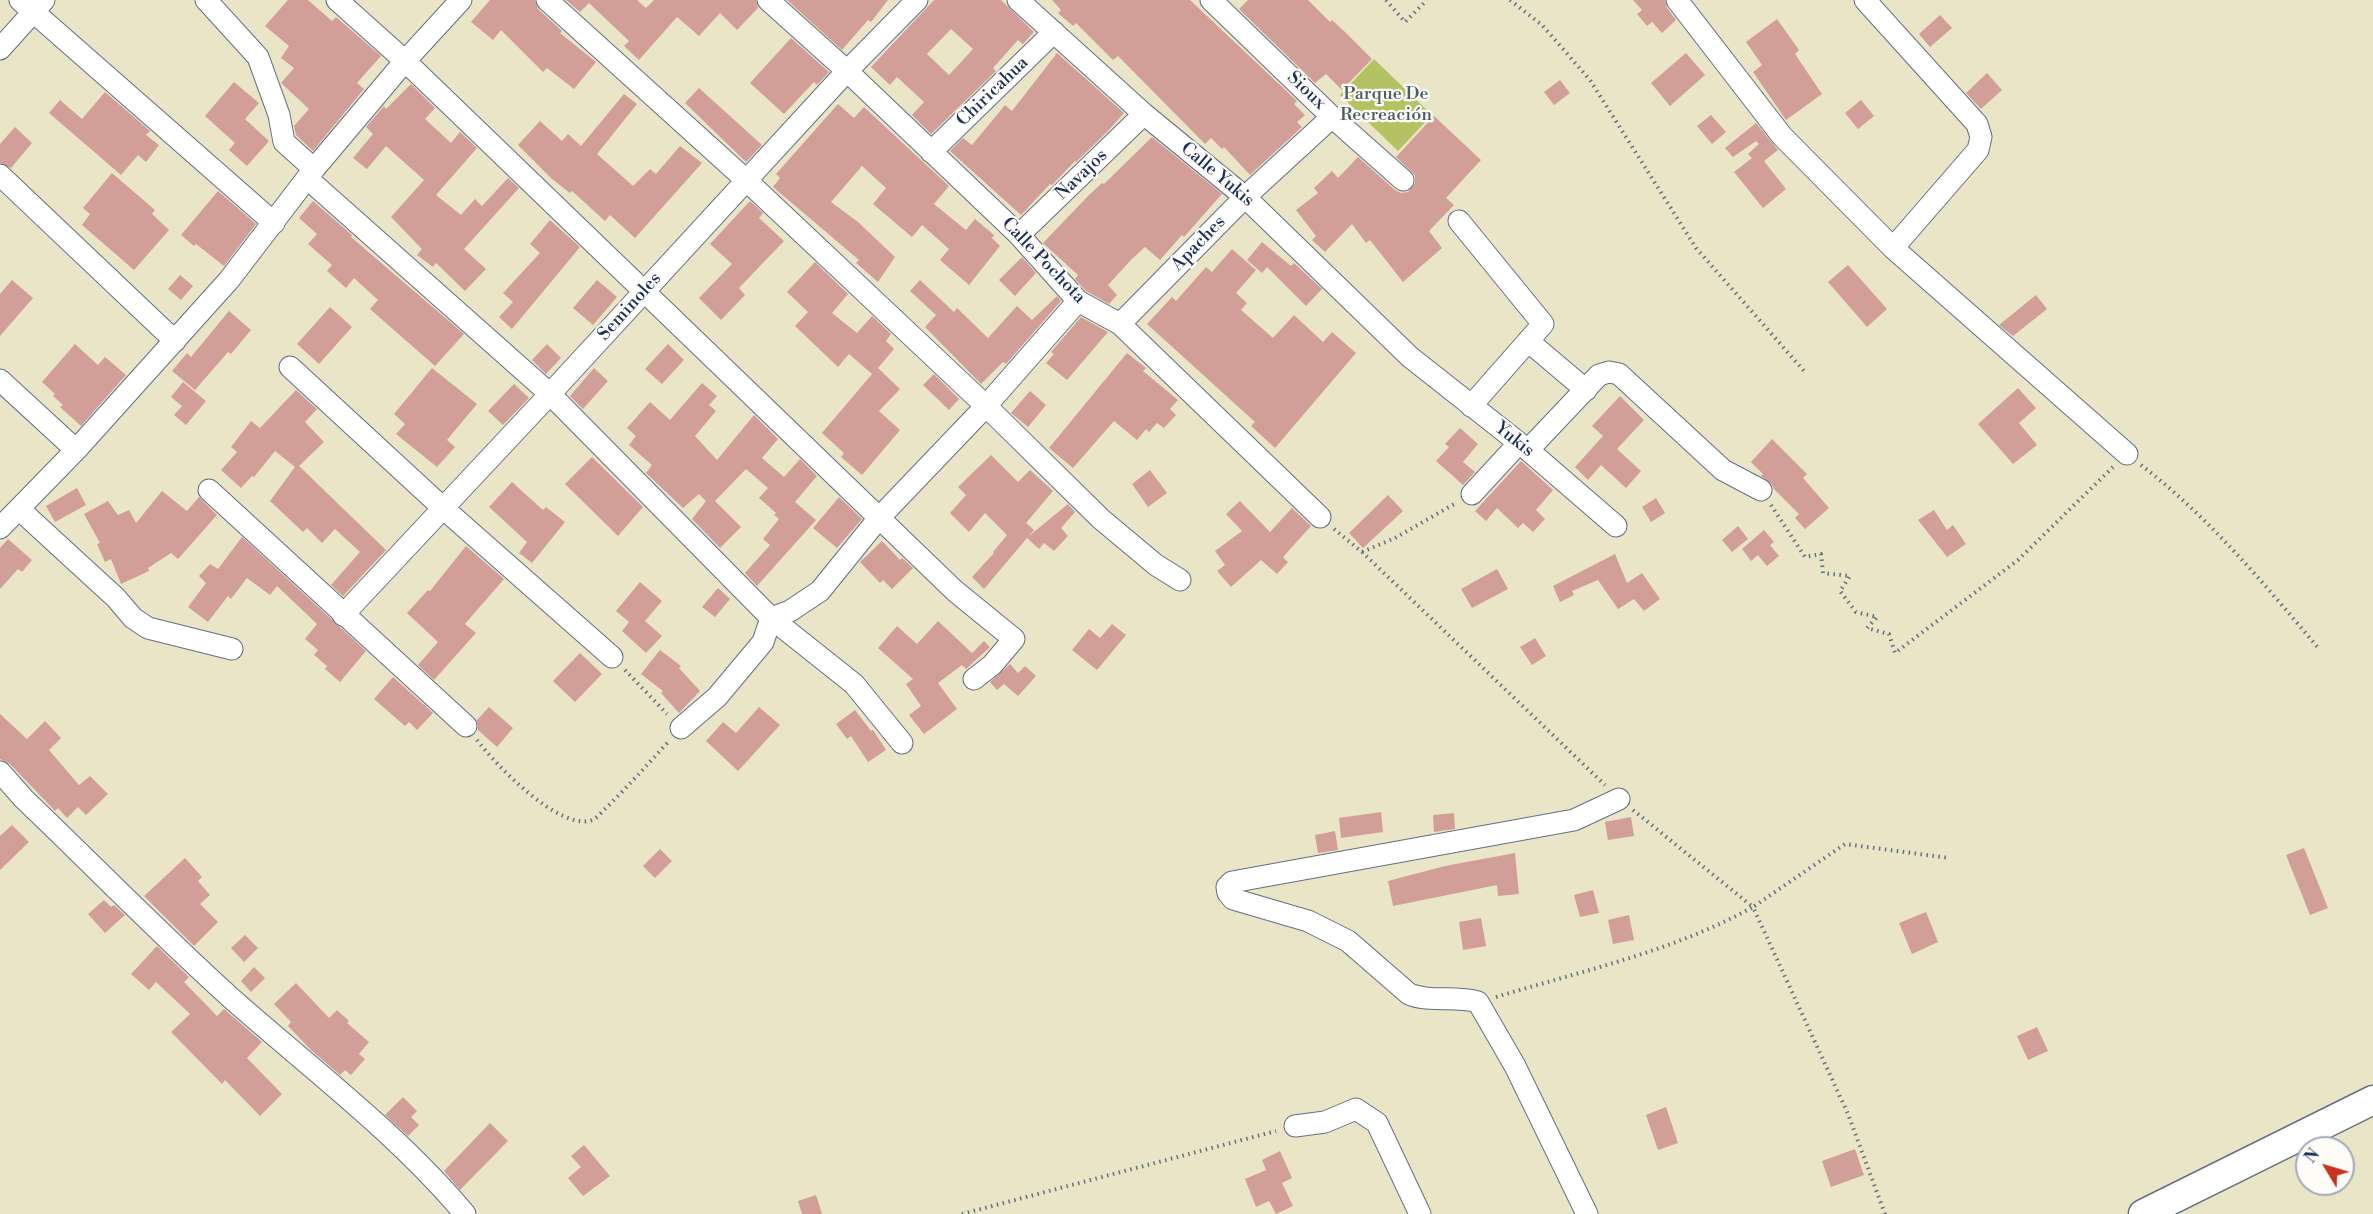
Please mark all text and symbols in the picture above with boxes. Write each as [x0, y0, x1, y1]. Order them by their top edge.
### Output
street label: Chiricahua [953, 52, 1033, 132]
street label: Sioux [1282, 67, 1330, 115]
park label: Parque De Recreación [1340, 84, 1432, 127]
street label: Calle Yukis [1176, 138, 1258, 212]
street label: Navajos [1052, 145, 1112, 205]
street label: Apaches [1167, 212, 1231, 276]
street label: Calle Pochota [996, 213, 1090, 309]
street label: Seminoles [594, 268, 666, 346]
street label: Yukis [1490, 418, 1538, 462]
north arrow [2295, 1136, 2355, 1196]
text: N [2301, 1145, 2324, 1167]

